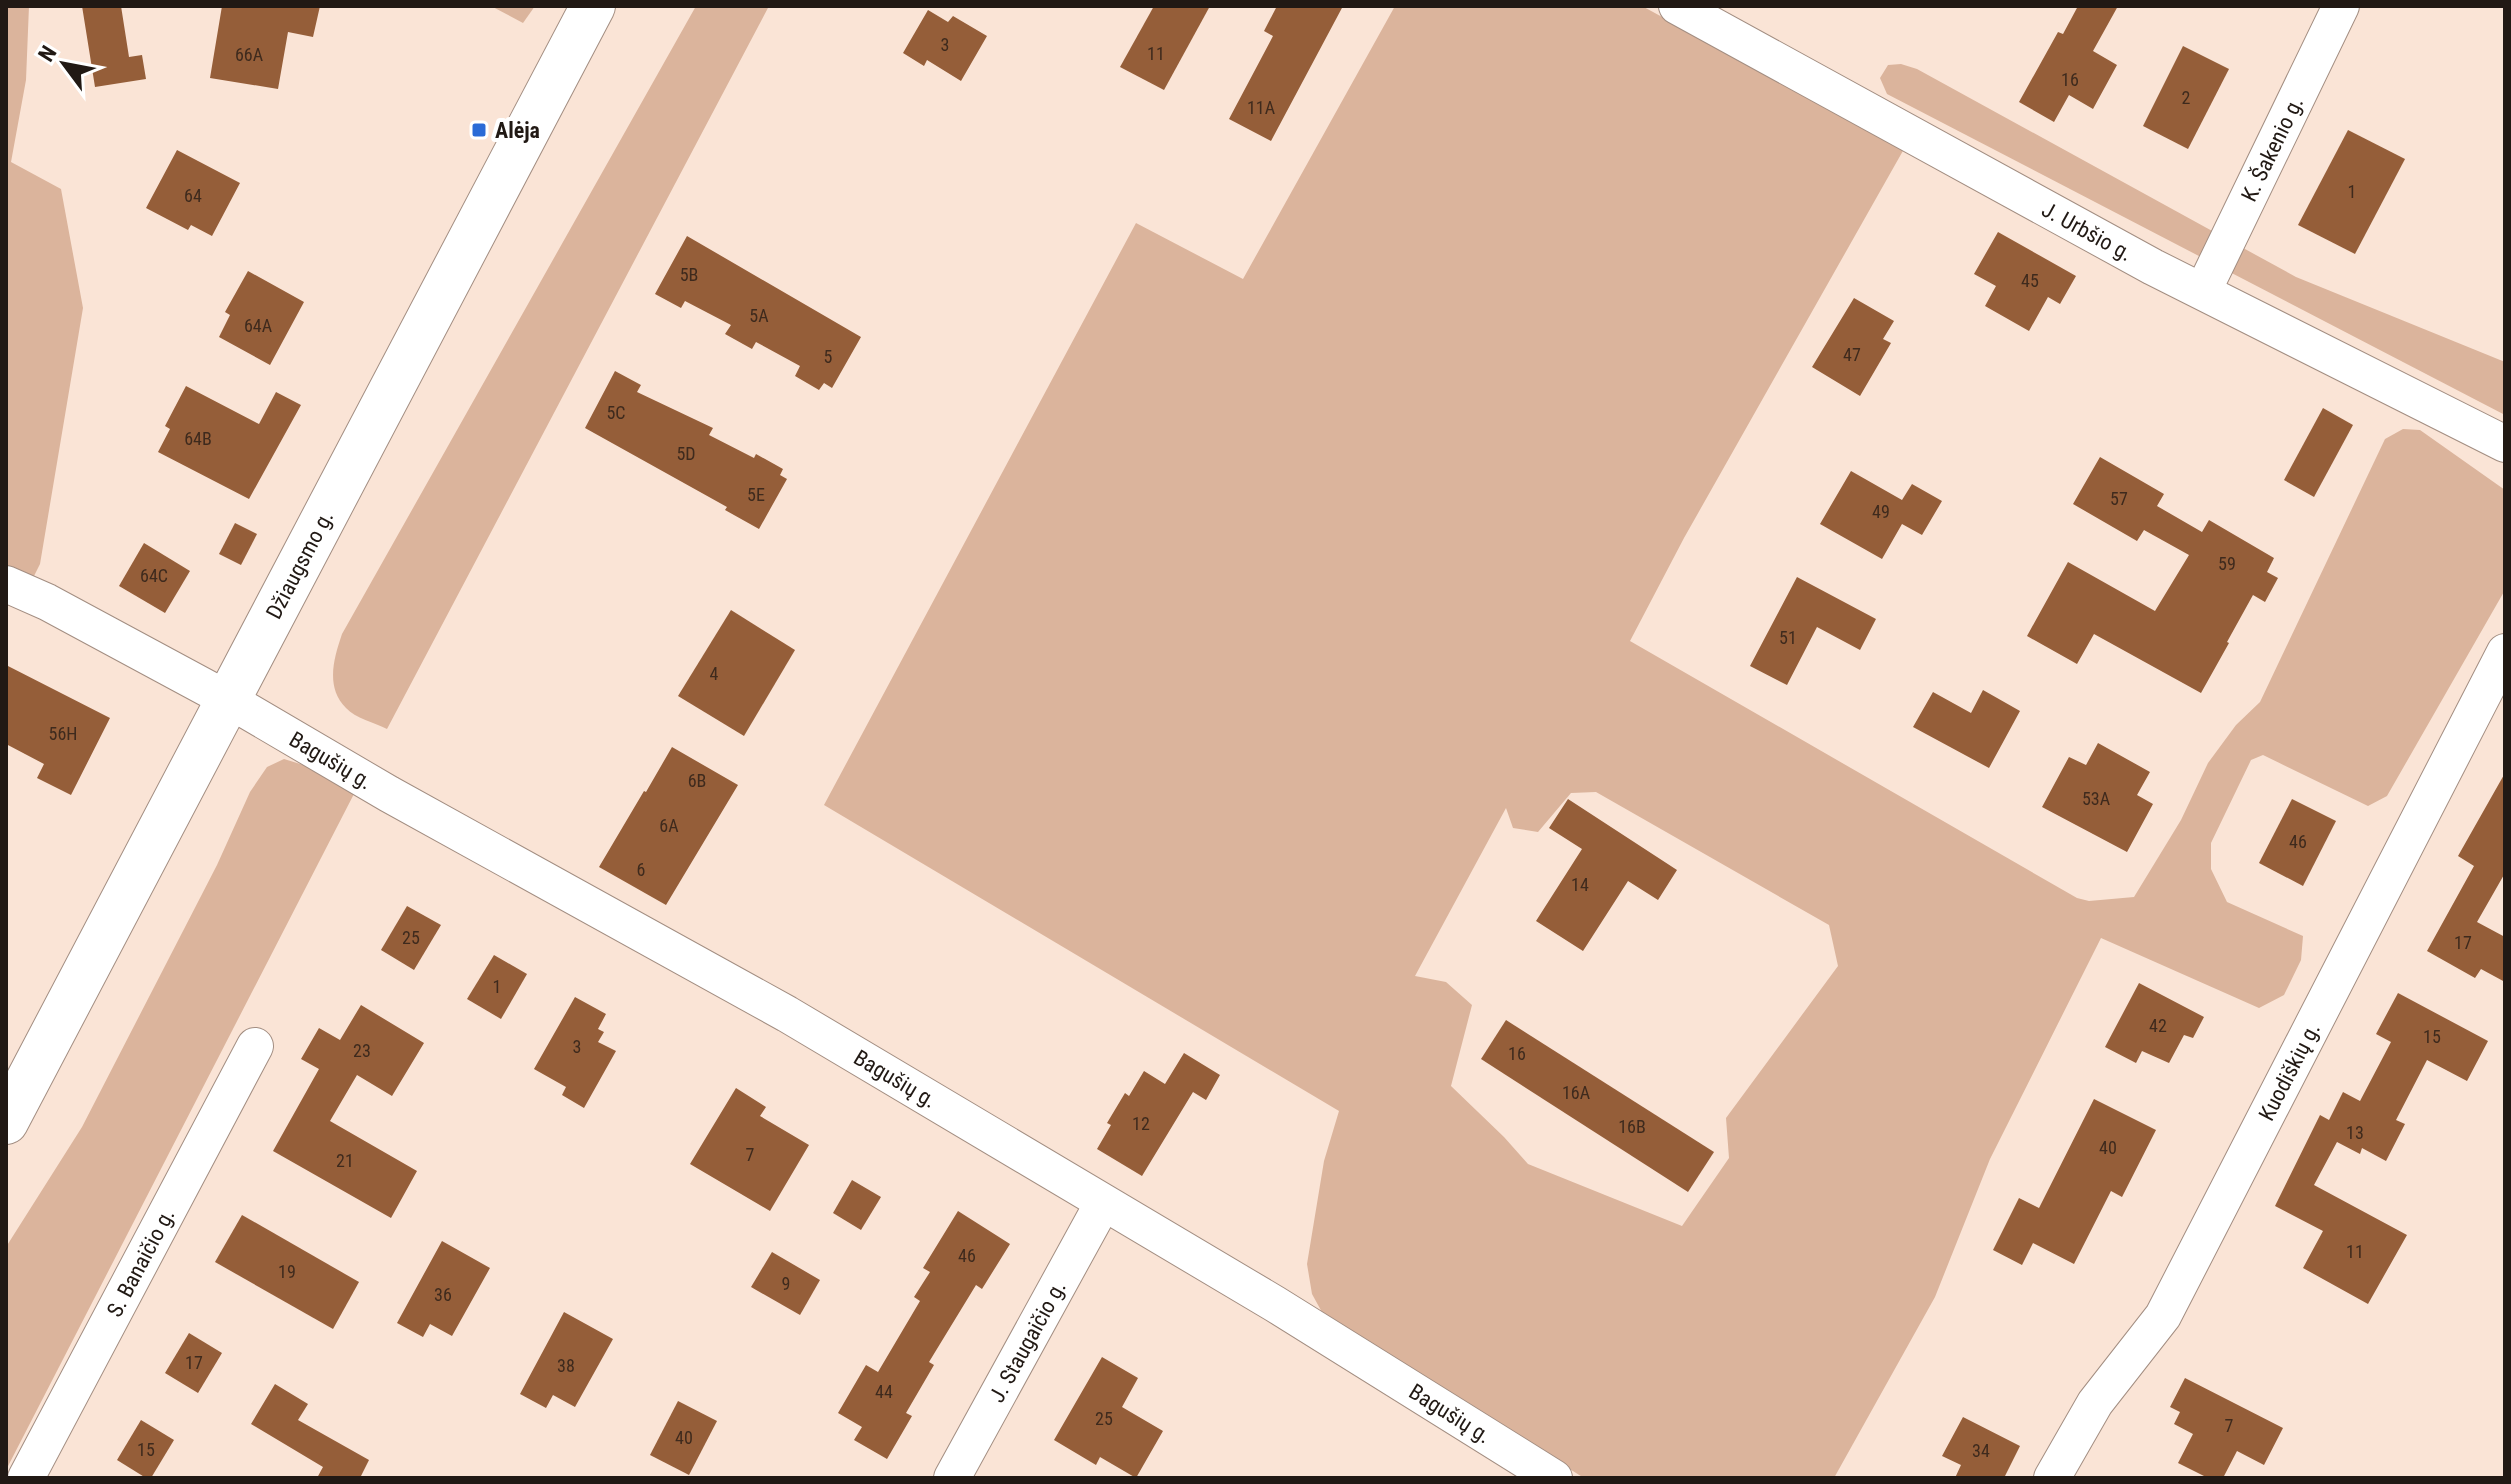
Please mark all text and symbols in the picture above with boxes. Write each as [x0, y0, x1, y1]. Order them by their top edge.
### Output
north arrow [24, 24, 104, 104]
house number: 3 [941, 34, 949, 55]
text: N [33, 41, 62, 66]
house number: 11 [1147, 43, 1165, 64]
house number: 66A [235, 44, 264, 65]
house number: 16 [2061, 69, 2079, 90]
house number: 2 [2182, 87, 2191, 108]
street label: K. Šakenio g. [2236, 93, 2308, 205]
house number: 11A [1247, 97, 1276, 118]
place label: Alėja [495, 118, 540, 143]
marker: Alėja [470, 121, 488, 139]
house number: 1 [2348, 181, 2356, 202]
house number: 64 [184, 185, 202, 206]
street label: J. Urbšio g. [2038, 197, 2137, 266]
house number: 5B [680, 264, 698, 285]
house number: 45 [2021, 270, 2039, 291]
house number: 5A [749, 305, 769, 326]
house number: 64A [244, 315, 273, 336]
house number: 47 [1843, 344, 1861, 365]
house number: 5 [824, 346, 833, 367]
house number: 5C [606, 402, 626, 423]
house number: 64B [184, 428, 212, 449]
house number: 5D [676, 443, 696, 464]
house number: 5E [747, 484, 765, 505]
house number: 57 [2110, 488, 2128, 509]
house number: 49 [1872, 501, 1890, 522]
street label: Džiaugsmo g. [261, 506, 338, 623]
house number: 59 [2218, 553, 2236, 574]
house number: 64C [140, 565, 168, 586]
house number: 51 [1779, 627, 1797, 648]
house number: 4 [710, 663, 719, 684]
house number: 56H [49, 723, 77, 744]
street label: Bagušių g. [285, 727, 377, 794]
house number: 6B [688, 770, 706, 791]
house number: 53A [2082, 788, 2111, 809]
house number: 6A [659, 815, 679, 836]
house number: 46 [2289, 831, 2307, 852]
house number: 6 [637, 859, 645, 880]
house number: 14 [1571, 874, 1589, 895]
house number: 25 [402, 927, 420, 948]
house number: 17 [2454, 932, 2472, 953]
house number: 1 [493, 976, 501, 997]
house number: 42 [2149, 1015, 2167, 1036]
street label: Kuodiškių g. [2254, 1018, 2325, 1125]
house number: 15 [2423, 1026, 2441, 1047]
house number: 3 [573, 1036, 581, 1057]
house number: 23 [353, 1040, 371, 1061]
house number: 16 [1508, 1043, 1526, 1064]
street label: Bagušių g. [849, 1045, 941, 1113]
house number: 16A [1562, 1082, 1591, 1103]
house number: 12 [1132, 1113, 1150, 1134]
house number: 16B [1618, 1116, 1646, 1137]
house number: 13 [2346, 1122, 2364, 1143]
house number: 40 [2099, 1137, 2117, 1158]
house number: 7 [746, 1144, 755, 1165]
house number: 21 [336, 1150, 354, 1171]
street label: S. Banaičio g. [102, 1204, 180, 1321]
house number: 11 [2346, 1241, 2364, 1262]
house number: 46 [958, 1245, 976, 1266]
house number: 19 [278, 1261, 296, 1282]
house number: 9 [782, 1273, 790, 1294]
street label: J. Staugaičio g. [984, 1276, 1071, 1407]
house number: 36 [434, 1284, 452, 1305]
house number: 17 [185, 1352, 203, 1373]
house number: 38 [557, 1355, 575, 1376]
street label: Bagušių g. [1405, 1379, 1495, 1449]
house number: 44 [875, 1381, 893, 1402]
house number: 25 [1095, 1408, 1113, 1429]
house number: 7 [2225, 1415, 2234, 1436]
house number: 40 [675, 1427, 693, 1448]
house number: 15 [137, 1439, 155, 1460]
house number: 34 [1972, 1440, 1990, 1461]

